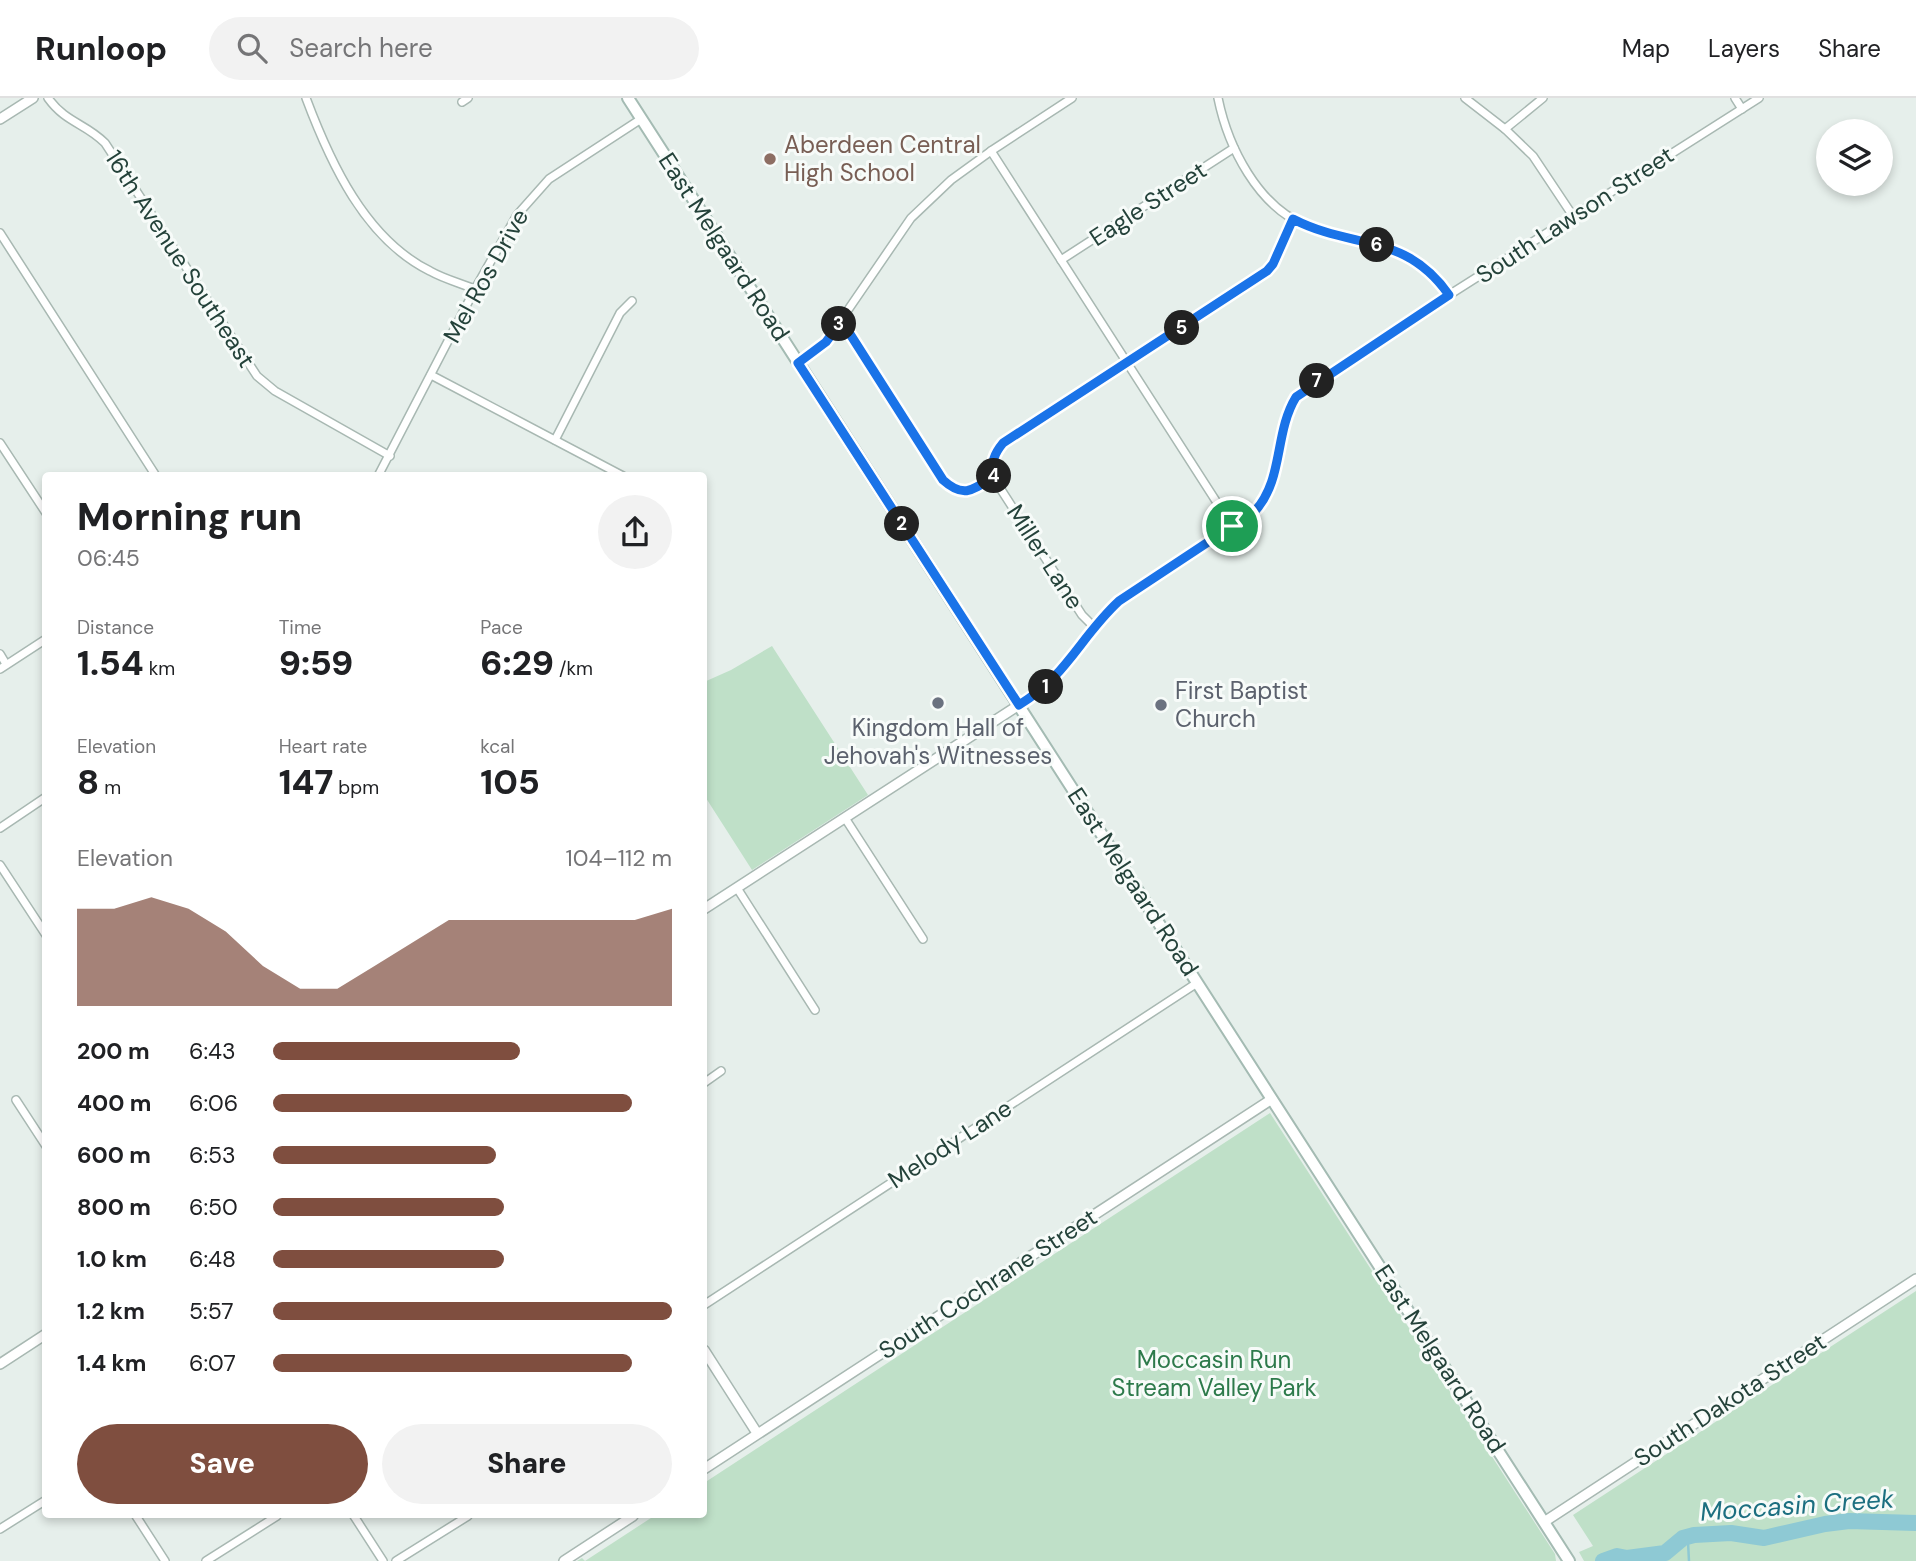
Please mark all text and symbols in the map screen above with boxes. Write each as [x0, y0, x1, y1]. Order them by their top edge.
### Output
search box [209, 17, 699, 80]
text: Runloop [35, 27, 167, 70]
icon: search [233, 29, 271, 67]
text: Search here [289, 31, 433, 65]
text: Map [1622, 33, 1670, 64]
text: Layers [1708, 33, 1780, 64]
text: Share [1818, 33, 1881, 64]
map controls [1816, 119, 1893, 196]
button: layers [1816, 119, 1893, 196]
place label: Aberdeen Central High School [784, 129, 981, 188]
street label: South Lawson Street [1470, 139, 1680, 290]
street label: 16th Avenue Southeast [99, 144, 262, 373]
street label: East Melgaard Road [652, 147, 797, 347]
marker: Aberdeen Central High School [762, 151, 778, 167]
street label: Eagle Street [1083, 154, 1212, 253]
street label: Mel Ros Drive [436, 203, 535, 348]
pin: 6 [1360, 228, 1394, 262]
text: 6 [1370, 232, 1383, 257]
pin: 3 [822, 306, 856, 342]
pin: 5 [1164, 310, 1200, 345]
text: 3 [833, 311, 844, 336]
text: 5 [1176, 315, 1187, 340]
pin: 7 [1300, 364, 1334, 398]
text: 7 [1311, 368, 1322, 393]
pin: 4 [976, 458, 1012, 494]
text: 4 [987, 463, 1000, 488]
text: Morning run [77, 492, 302, 542]
button: share [598, 495, 672, 569]
pin [1202, 496, 1262, 556]
street label: Miller Lane [1000, 499, 1091, 615]
pin: 2 [884, 506, 920, 542]
icon: arrive [1213, 507, 1251, 545]
text: 2 [896, 511, 907, 536]
text: 06:45 [77, 543, 140, 573]
text: Distance [77, 615, 154, 640]
text: Time [279, 615, 322, 640]
text: Pace [480, 615, 523, 640]
text: 1.54 [77, 640, 144, 686]
text: 9:59 [279, 640, 353, 686]
text: 6:29 [480, 640, 554, 686]
text: km [144, 656, 175, 681]
text: /km [554, 656, 593, 681]
pin: 1 [1028, 670, 1064, 704]
text: 1 [1042, 674, 1049, 699]
place label: First Baptist Church [1175, 675, 1308, 734]
marker: Kingdom Hall of Jehovah's Witnesses [930, 695, 946, 711]
marker: First Baptist Church [1153, 697, 1169, 713]
place label: Kingdom Hall of Jehovah's Witnesses [824, 712, 1052, 771]
text: Elevation [77, 734, 156, 759]
text: Heart rate [279, 734, 367, 759]
text: kcal [480, 734, 515, 759]
text: 8 [77, 759, 99, 805]
text: 147 [279, 759, 333, 805]
text: 105 [480, 759, 540, 805]
text: m [99, 775, 121, 800]
text: bpm [333, 775, 379, 800]
street label: East Melgaard Road [1061, 782, 1206, 982]
text: Elevation [77, 843, 173, 873]
text: 104–112 m [566, 843, 672, 873]
text: 200 m [77, 1036, 150, 1066]
text: 6:43 [189, 1036, 236, 1066]
text: 400 m [77, 1088, 151, 1118]
text: 6:06 [189, 1088, 238, 1118]
street label: Melody Lane [882, 1092, 1017, 1195]
text: 600 m [77, 1140, 151, 1170]
text: 6:53 [189, 1140, 236, 1170]
text: 800 m [77, 1192, 151, 1222]
text: 6:50 [189, 1192, 238, 1222]
street label: South Cochrane Street [873, 1201, 1103, 1366]
text: 1.0 km [77, 1244, 147, 1274]
text: 6:48 [189, 1244, 236, 1274]
street label: East Melgaard Road [1368, 1259, 1513, 1459]
text: 1.2 km [77, 1296, 145, 1326]
text: 5:57 [189, 1296, 234, 1326]
street label: South Dakota Street [1628, 1326, 1832, 1473]
park label: Moccasin Run Stream Valley Park [1112, 1344, 1316, 1403]
text: 1.4 km [77, 1348, 146, 1378]
text: 6:07 [189, 1348, 236, 1378]
button: Save [77, 1424, 368, 1504]
button: Share [382, 1424, 672, 1504]
water label: Moccasin Creek [1699, 1481, 1896, 1529]

